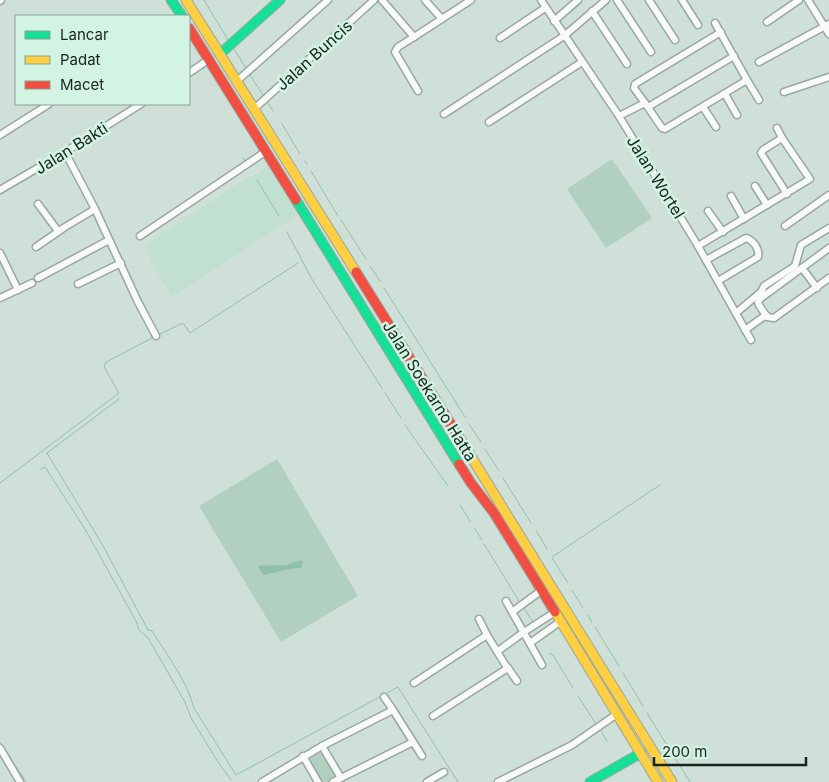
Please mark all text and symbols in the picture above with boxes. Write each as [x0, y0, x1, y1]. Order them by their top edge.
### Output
legend [15, 15, 190, 105]
street label: Jalan Buncis [272, 16, 356, 94]
text: Lancar [60, 25, 109, 44]
text: Padat [60, 50, 101, 69]
text: Macet [60, 75, 104, 94]
street label: Jalan Bakti [31, 118, 111, 178]
street label: Jalan Wortel [623, 132, 689, 222]
street label: Jalan Soekarno Hatta [379, 317, 481, 465]
scale bar [654, 734, 806, 766]
text: 200 m [662, 742, 707, 761]

